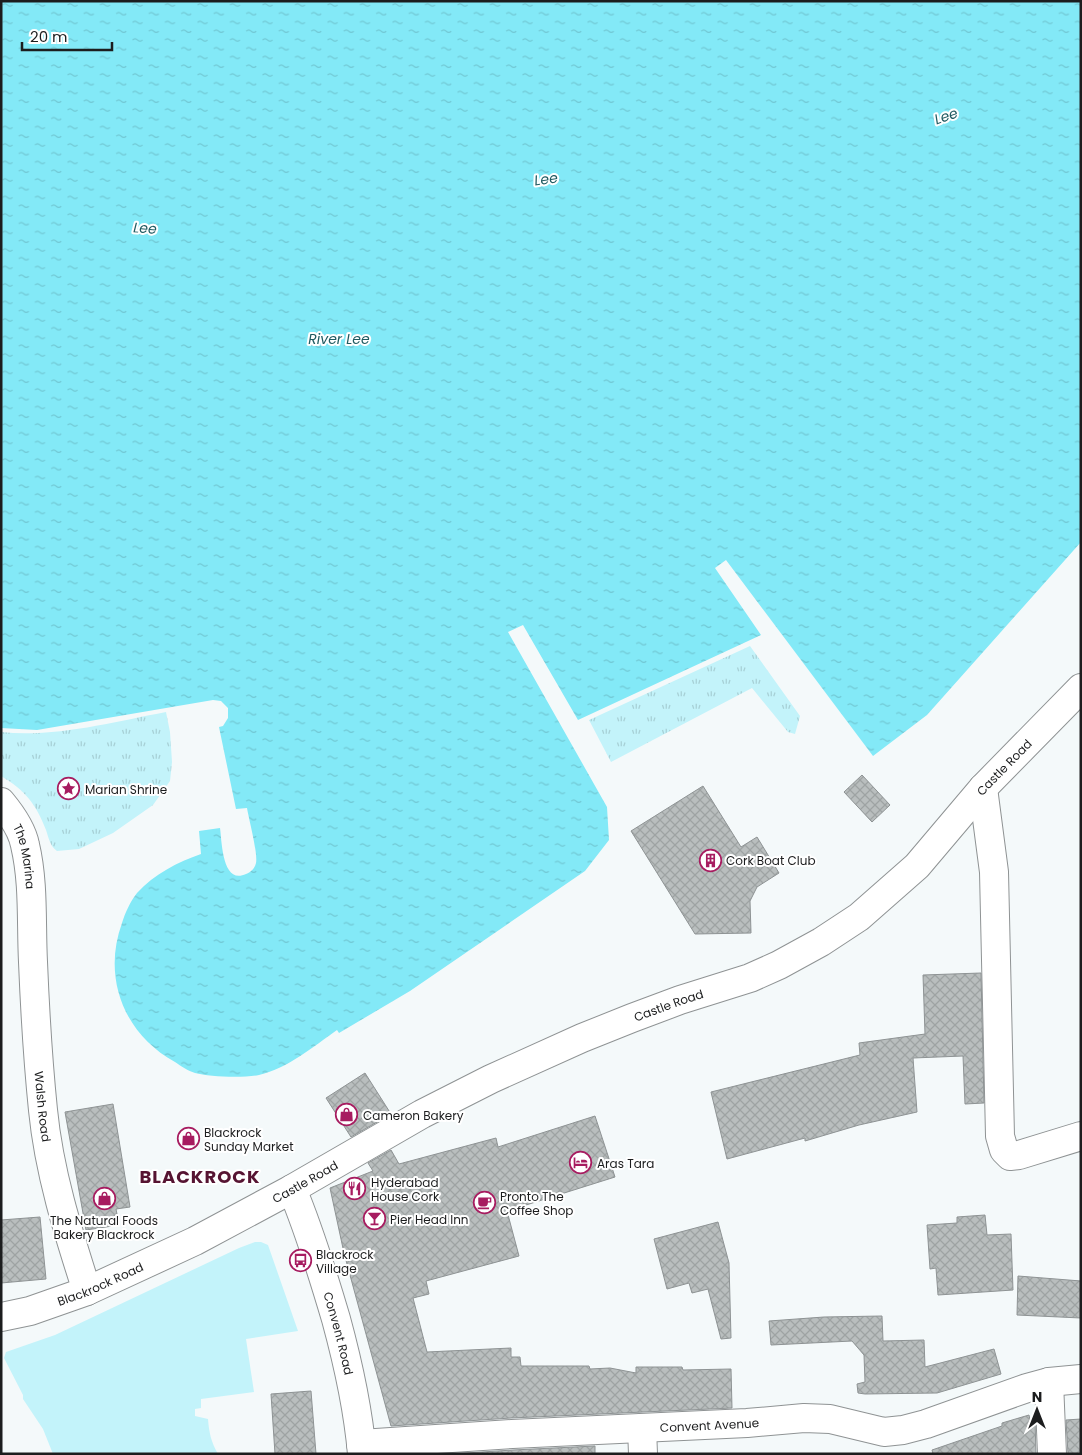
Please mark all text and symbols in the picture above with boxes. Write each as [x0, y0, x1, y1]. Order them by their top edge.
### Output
scale bar [22, 20, 112, 52]
text: 20 m [30, 26, 68, 47]
water label: Lee [932, 103, 961, 129]
water label: Lee [533, 167, 559, 191]
water label: Lee [133, 217, 158, 239]
water label: River Lee [308, 329, 370, 349]
street label: Castle Road [972, 735, 1035, 799]
place icon: Marian Shrine [57, 777, 81, 801]
place label: Marian Shrine [85, 781, 167, 798]
street label: The Marina [10, 821, 39, 890]
building icon: Cork Boat Club [698, 848, 722, 872]
place label: Cork Boat Club [726, 852, 816, 869]
street label: Castle Road [631, 985, 705, 1025]
street label: Walsh Road [31, 1070, 56, 1143]
shop icon: Cameron Bakery [335, 1103, 359, 1127]
place label: Cameron Bakery [363, 1107, 464, 1124]
place label: Blackrock Sunday Market [204, 1124, 294, 1155]
shop icon: Blackrock Sunday Market [176, 1127, 200, 1151]
hotel icon: Aras Tara [569, 1151, 593, 1175]
place label: Aras Tara [597, 1155, 654, 1172]
street label: Castle Road [269, 1156, 341, 1207]
district label: BLACKROCK [139, 1164, 261, 1189]
place label: Hyderabad House Cork [371, 1174, 440, 1205]
restaurant icon: Hyderabad House Cork [343, 1177, 367, 1201]
shop icon: The Natural Foods Bakery Blackrock [92, 1187, 116, 1211]
place label: Pronto The Coffee Shop [500, 1188, 573, 1219]
cafe icon: Pronto The Coffee Shop [472, 1191, 496, 1215]
bar icon: Pier Head Inn [362, 1207, 386, 1231]
place label: Pier Head Inn [390, 1211, 469, 1228]
place label: The Natural Foods Bakery Blackrock [50, 1212, 158, 1243]
place label: Blackrock Village [316, 1246, 374, 1277]
bus stop icon: Blackrock Village [288, 1249, 312, 1273]
street label: Blackrock Road [55, 1258, 146, 1309]
street label: Convent Road [320, 1290, 358, 1377]
north arrow [1012, 1385, 1062, 1435]
text: N [1032, 1387, 1042, 1407]
street label: Convent Avenue [660, 1413, 760, 1436]

